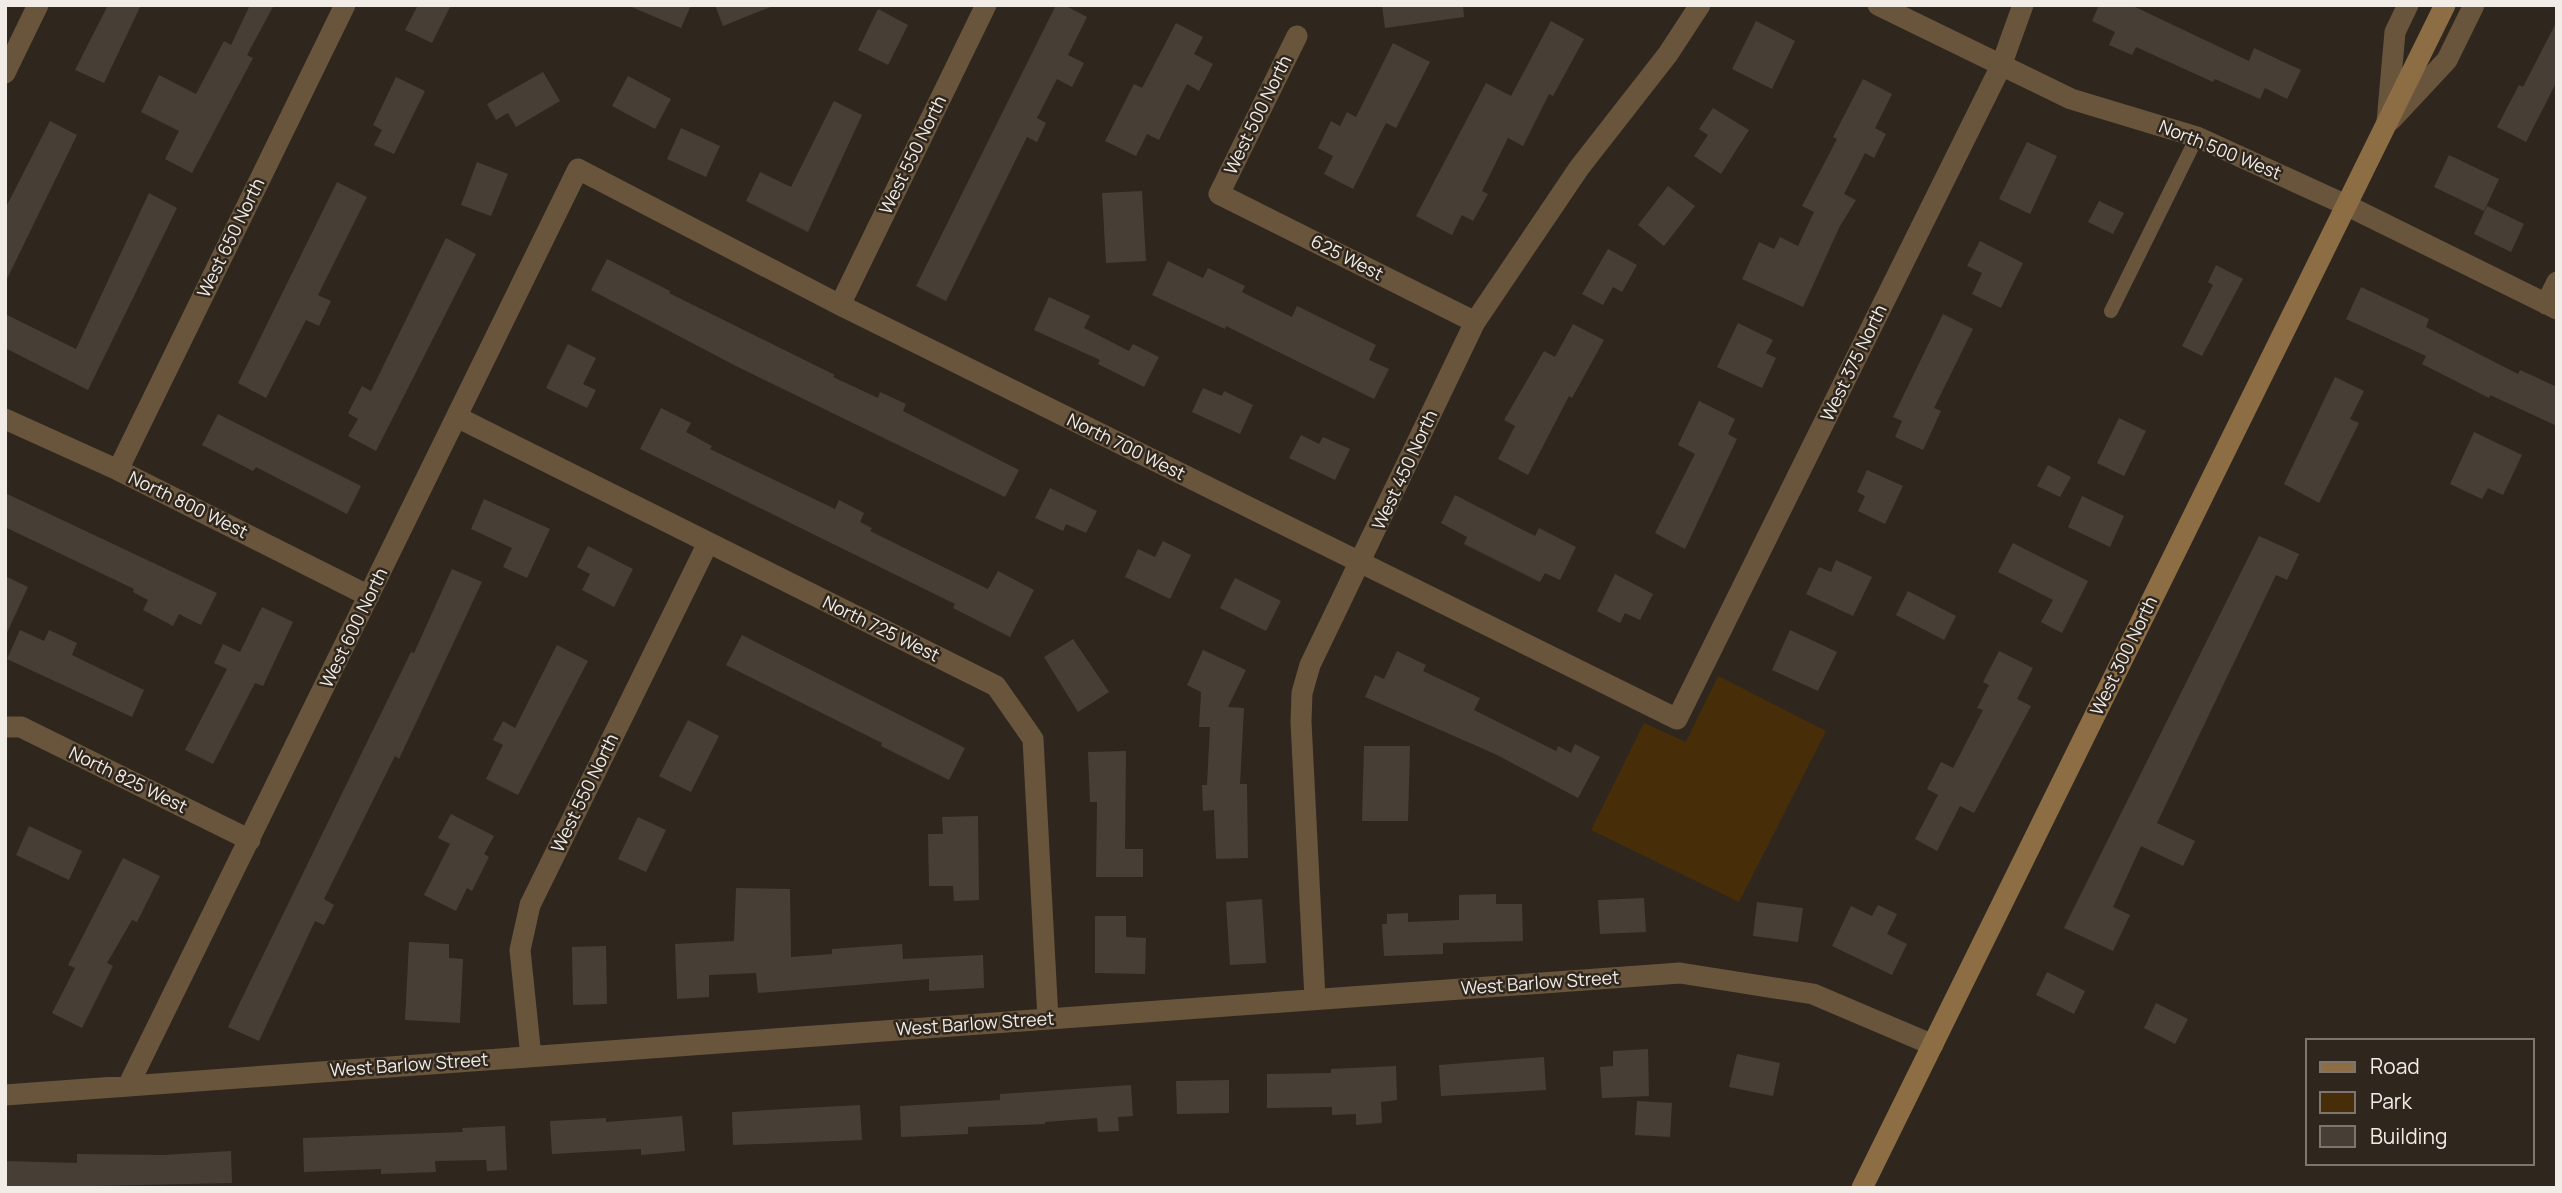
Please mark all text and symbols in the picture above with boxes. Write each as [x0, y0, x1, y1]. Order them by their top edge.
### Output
street label: West 500 North [1218, 51, 1296, 178]
street label: West 550 North [873, 91, 951, 218]
street label: North 500 West [2156, 114, 2285, 185]
street label: West 650 North [191, 174, 269, 301]
street label: 625 West [1307, 229, 1388, 286]
street label: West 375 North [1815, 300, 1892, 425]
street label: West 450 North [1366, 406, 1442, 533]
street label: North 700 West [1063, 407, 1189, 485]
street label: North 800 West [125, 465, 252, 543]
street label: West 600 North [314, 564, 393, 692]
street label: North 725 West [819, 589, 944, 667]
street label: West 300 North [2084, 592, 2162, 719]
street label: West 550 North [545, 729, 623, 856]
street label: North 825 West [65, 740, 191, 818]
street label: West Barlow Street [1460, 964, 1620, 1000]
street label: West Barlow Street [895, 1005, 1055, 1041]
legend [2306, 1039, 2534, 1165]
street label: West Barlow Street [329, 1046, 489, 1082]
text: Road [2370, 1052, 2420, 1080]
text: Park [2370, 1087, 2412, 1115]
text: Building [2370, 1122, 2447, 1150]

